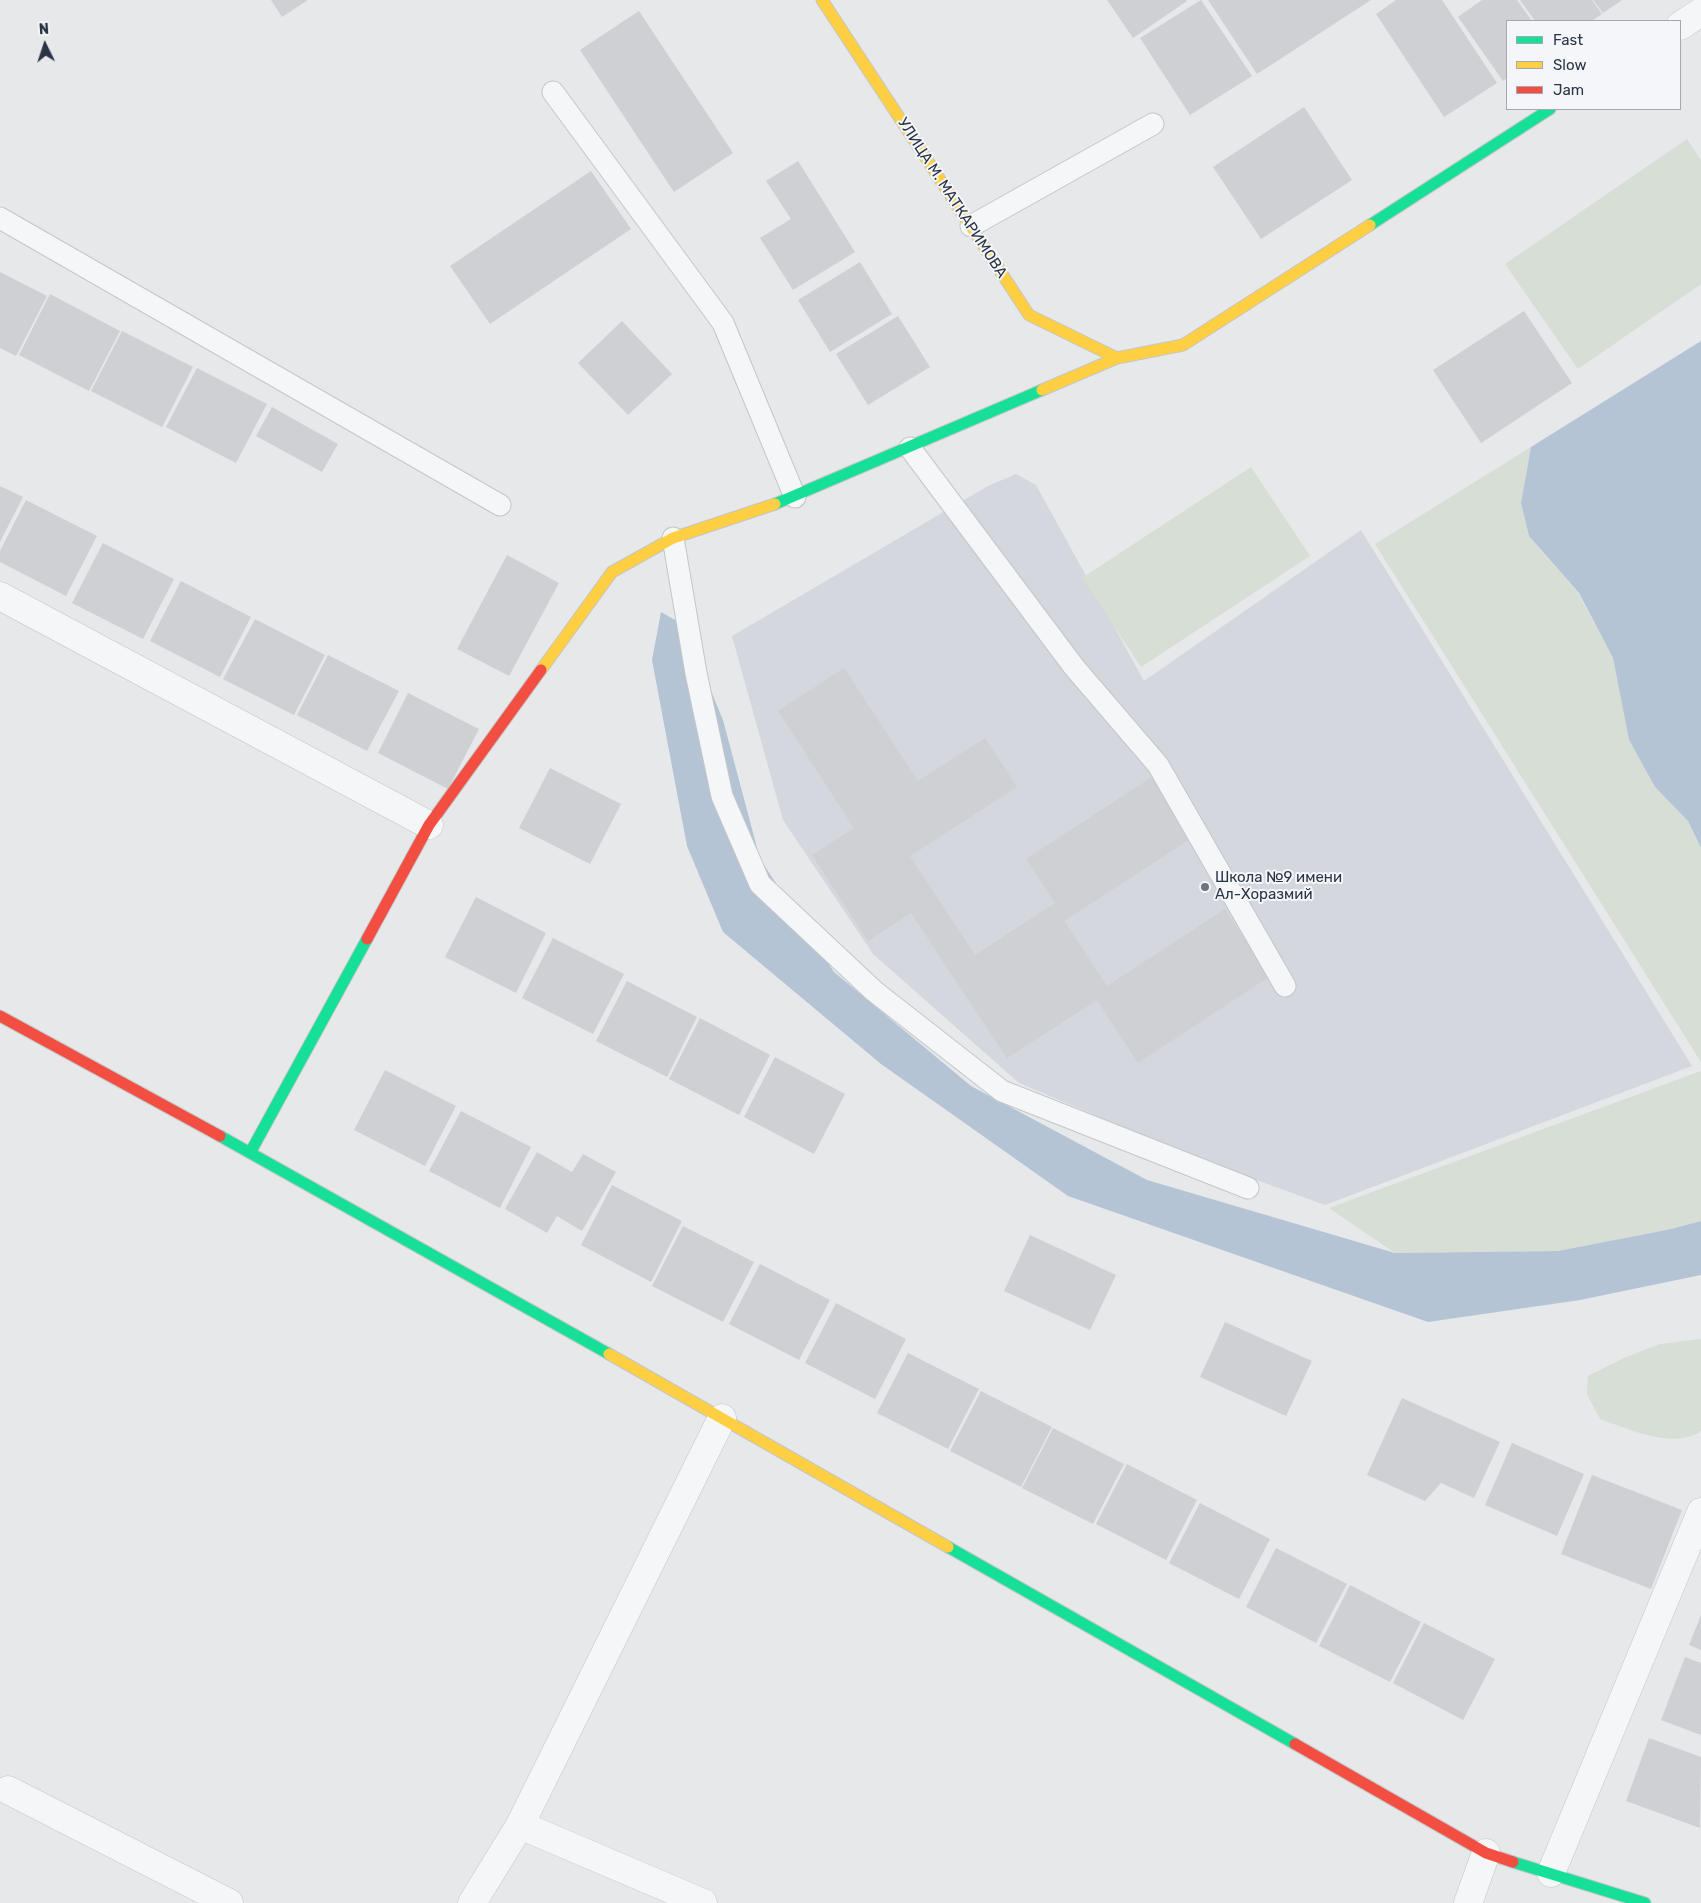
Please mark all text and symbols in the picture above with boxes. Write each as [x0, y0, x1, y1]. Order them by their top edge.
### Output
north arrow [20, 20, 70, 70]
legend [1506, 20, 1681, 110]
text: N [38, 21, 50, 38]
text: Fast [1553, 31, 1583, 49]
text: Slow [1553, 56, 1586, 74]
text: Jam [1553, 81, 1584, 99]
street label: УЛИЦА М. МАТКАРИМОВА [893, 115, 1011, 281]
place label: Школа №9 имени Ал-Хоразмий [1215, 869, 1342, 904]
marker: Школа №9 имени Ал-Хоразмий [1199, 881, 1211, 893]

